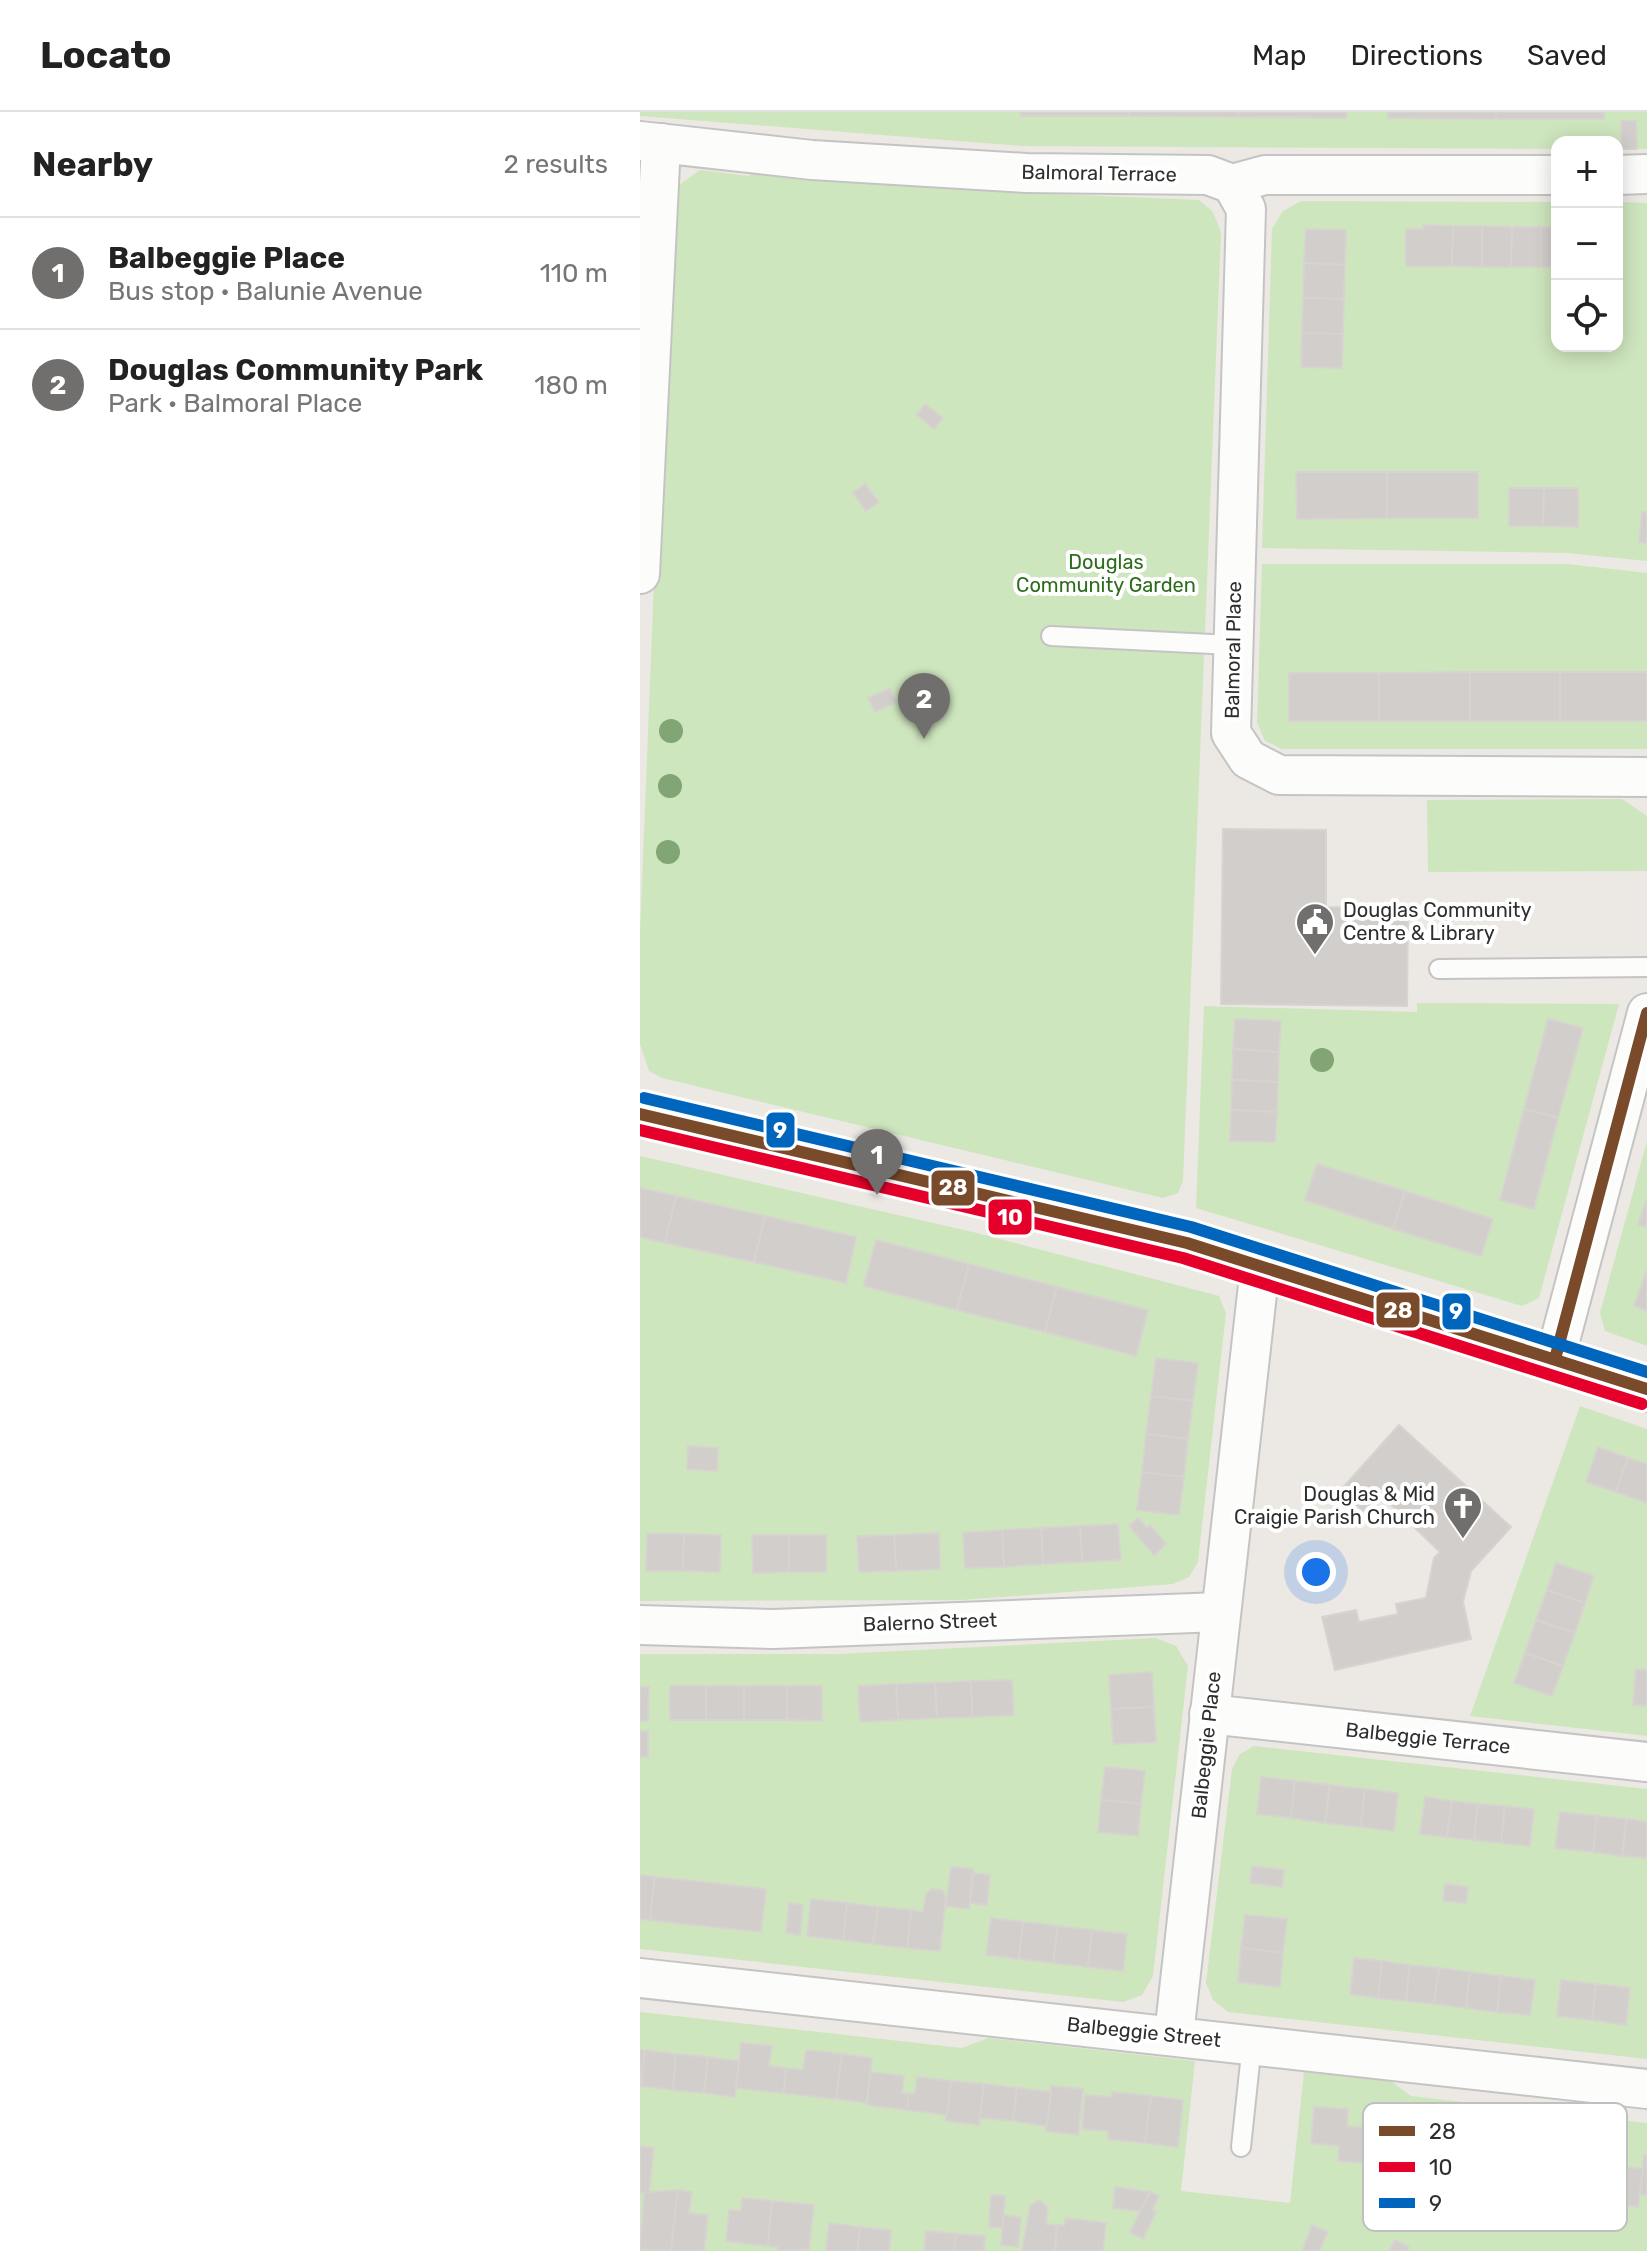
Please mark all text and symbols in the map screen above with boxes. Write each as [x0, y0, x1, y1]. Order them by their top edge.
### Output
text: Locato [40, 32, 171, 78]
text: Map [1252, 39, 1306, 72]
text: Directions [1350, 39, 1483, 72]
text: Saved [1527, 39, 1607, 72]
map controls [1551, 136, 1623, 352]
button: + [1551, 136, 1623, 208]
text: Nearby [32, 144, 153, 185]
text: 2 results [504, 149, 608, 180]
street label: Balmoral Terrace [1021, 160, 1177, 186]
button: − [1551, 208, 1623, 280]
text: Balbeggie Place [108, 240, 345, 276]
text: 1 [52, 258, 64, 289]
text: 110 m [540, 258, 608, 289]
text: Bus stop · Balunie Avenue [108, 276, 423, 307]
button: locate [1551, 280, 1623, 352]
text: Douglas Community Park [108, 352, 483, 388]
text: 2 [50, 370, 66, 401]
text: 180 m [534, 370, 608, 401]
text: Park · Balmoral Place [108, 388, 362, 419]
park label: Douglas Community Garden [1016, 550, 1196, 597]
street label: Balmoral Place [1220, 581, 1246, 719]
pin: 2 [898, 673, 950, 739]
place label: Douglas Community Centre & Library [1343, 898, 1531, 945]
public building icon: Douglas Community Centre & Library [1294, 901, 1336, 956]
line badge: 9 [765, 1111, 796, 1149]
text: 9 [773, 1117, 787, 1144]
pin: 1 [851, 1129, 903, 1195]
line badge: 28 [930, 1169, 976, 1207]
text: 28 [938, 1174, 968, 1201]
line badge: 10 [987, 1198, 1033, 1236]
text: 10 [997, 1204, 1023, 1231]
line badge: 28 [1375, 1291, 1421, 1329]
line badge: 9 [1441, 1292, 1472, 1331]
text: 28 [1383, 1297, 1413, 1324]
text: 9 [1449, 1298, 1463, 1325]
place label: Douglas & Mid Craigie Parish Church [1234, 1482, 1435, 1529]
church icon: Douglas & Mid Craigie Parish Church [1442, 1485, 1484, 1540]
your location [1296, 1552, 1336, 1592]
street label: Balerno Street [862, 1608, 998, 1636]
street label: Balbeggie Place [1186, 1670, 1226, 1820]
street label: Balbeggie Terrace [1344, 1717, 1512, 1759]
street label: Balbeggie Street [1066, 2012, 1223, 2052]
legend [1363, 2103, 1627, 2231]
text: 28 [1429, 2118, 1456, 2145]
text: 10 [1429, 2154, 1452, 2181]
text: 9 [1429, 2190, 1442, 2217]

